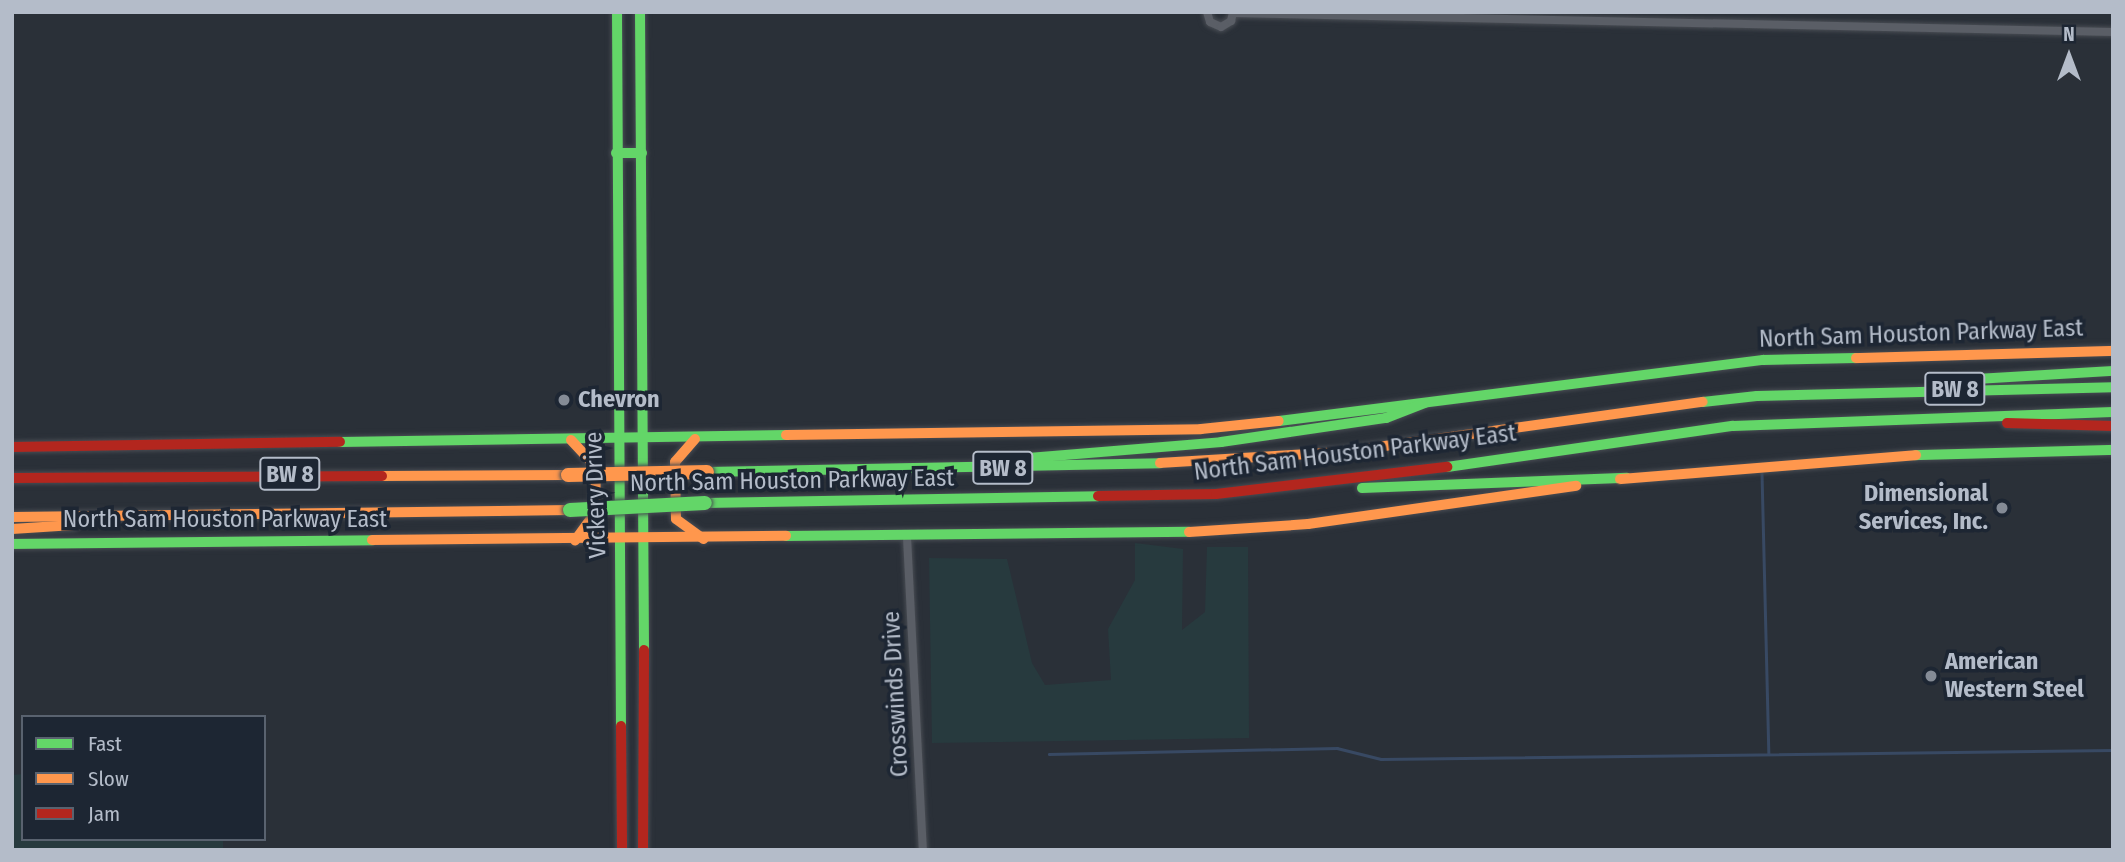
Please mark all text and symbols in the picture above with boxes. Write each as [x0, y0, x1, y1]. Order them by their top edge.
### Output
north arrow [2034, 21, 2104, 91]
text: N [2063, 23, 2075, 46]
street label: North Sam Houston Parkway East [1758, 314, 2084, 354]
road number: BW 8 [1924, 370, 1986, 408]
place label: Chevron [578, 386, 660, 414]
marker: Chevron [556, 392, 572, 408]
street label: North Sam Houston Parkway East [1192, 419, 1518, 487]
street label: Vickery Drive [579, 431, 613, 559]
road number: BW 8 [972, 448, 1034, 488]
road number: BW 8 [258, 454, 322, 494]
street label: North Sam Houston Parkway East [630, 464, 954, 498]
place label: Dimensional Services, Inc. [1859, 480, 1988, 536]
marker: Dimensional Services, Inc. [1994, 500, 2010, 516]
street label: North Sam Houston Parkway East [63, 506, 387, 534]
street label: Crosswinds Drive [877, 610, 915, 778]
place label: American Western Steel [1945, 648, 2084, 704]
marker: American Western Steel [1923, 668, 1939, 684]
legend [21, 715, 266, 841]
text: Fast [88, 731, 122, 757]
text: Slow [88, 766, 129, 792]
text: Jam [88, 801, 120, 827]

